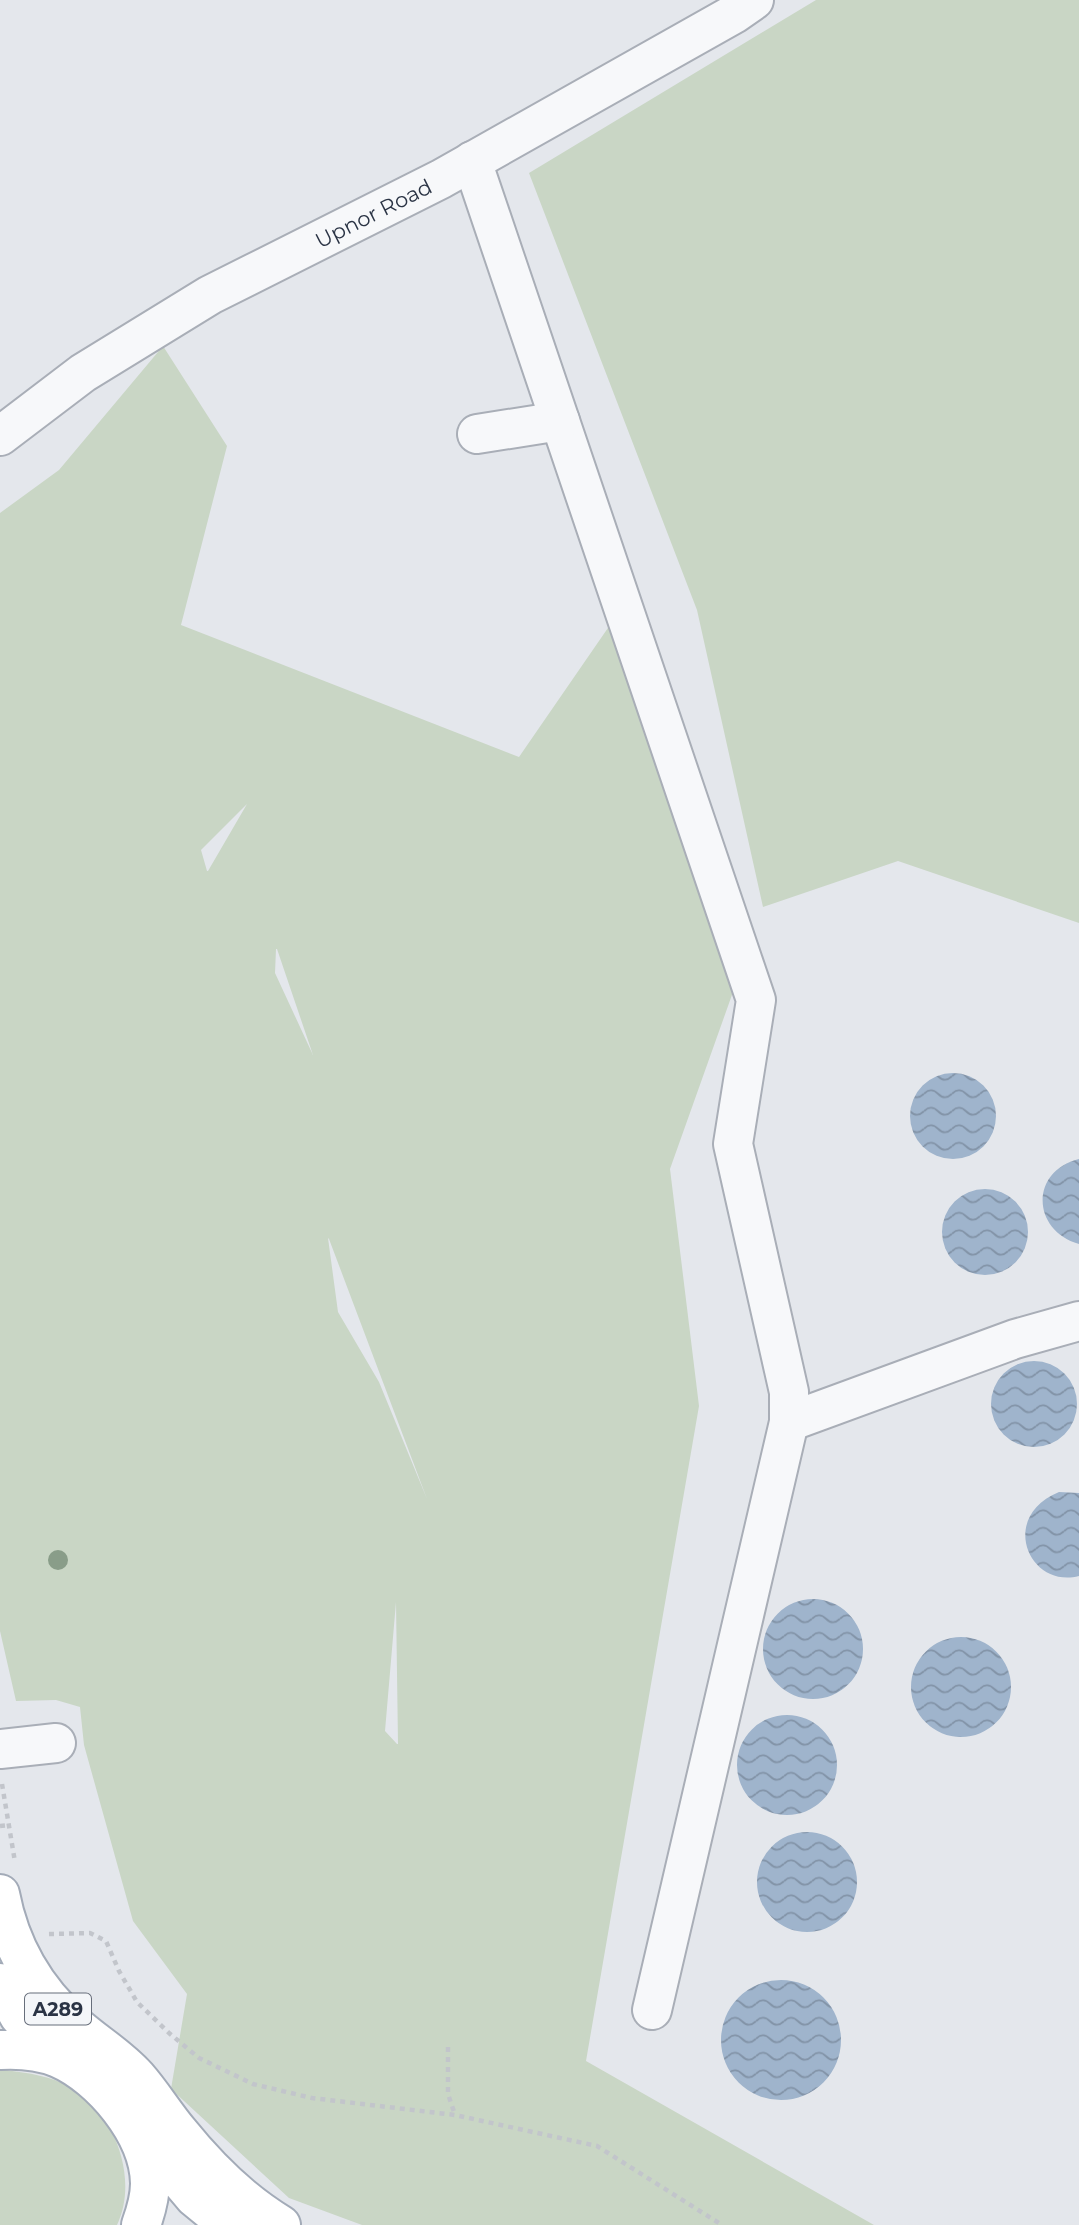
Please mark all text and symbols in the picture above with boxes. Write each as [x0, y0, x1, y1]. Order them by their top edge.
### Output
street label: Upnor Road [311, 173, 436, 253]
road number: A289 [25, 1994, 91, 2024]

